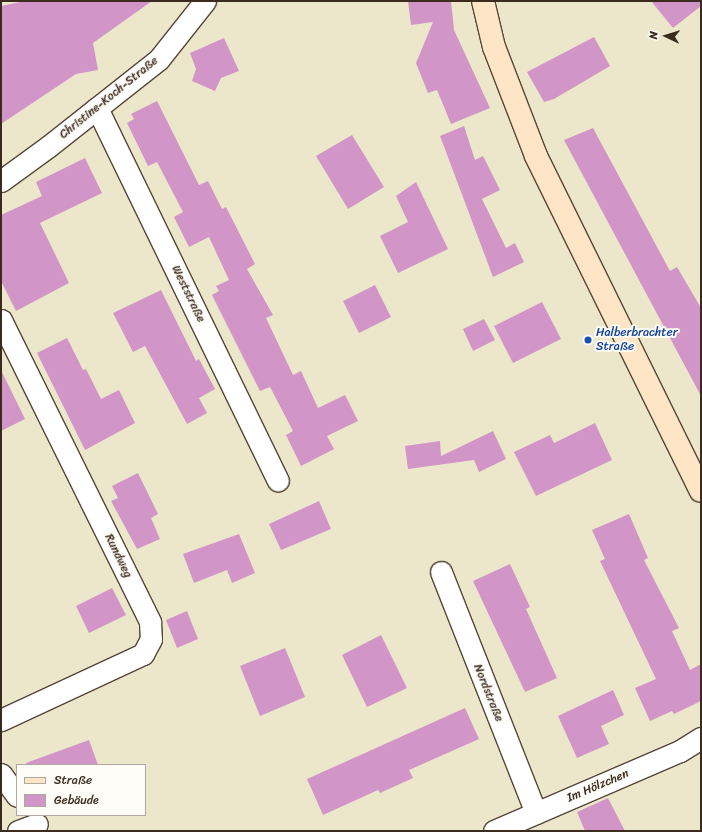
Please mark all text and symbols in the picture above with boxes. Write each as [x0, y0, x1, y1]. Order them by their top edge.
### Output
north arrow [646, 16, 686, 56]
text: N [644, 31, 663, 40]
street label: Christine-Koch-Straße [57, 54, 161, 142]
street label: Weststraße [168, 263, 208, 325]
place label: Halberbrachter Straße [596, 326, 678, 354]
marker: Halberbrachter Straße [583, 335, 593, 345]
street label: Rundweg [101, 532, 135, 580]
street label: Nordstraße [470, 662, 506, 724]
legend [16, 764, 146, 816]
street label: Im Hölzchen [565, 767, 631, 805]
text: Straße [54, 769, 92, 791]
text: Gebäude [54, 789, 99, 811]

